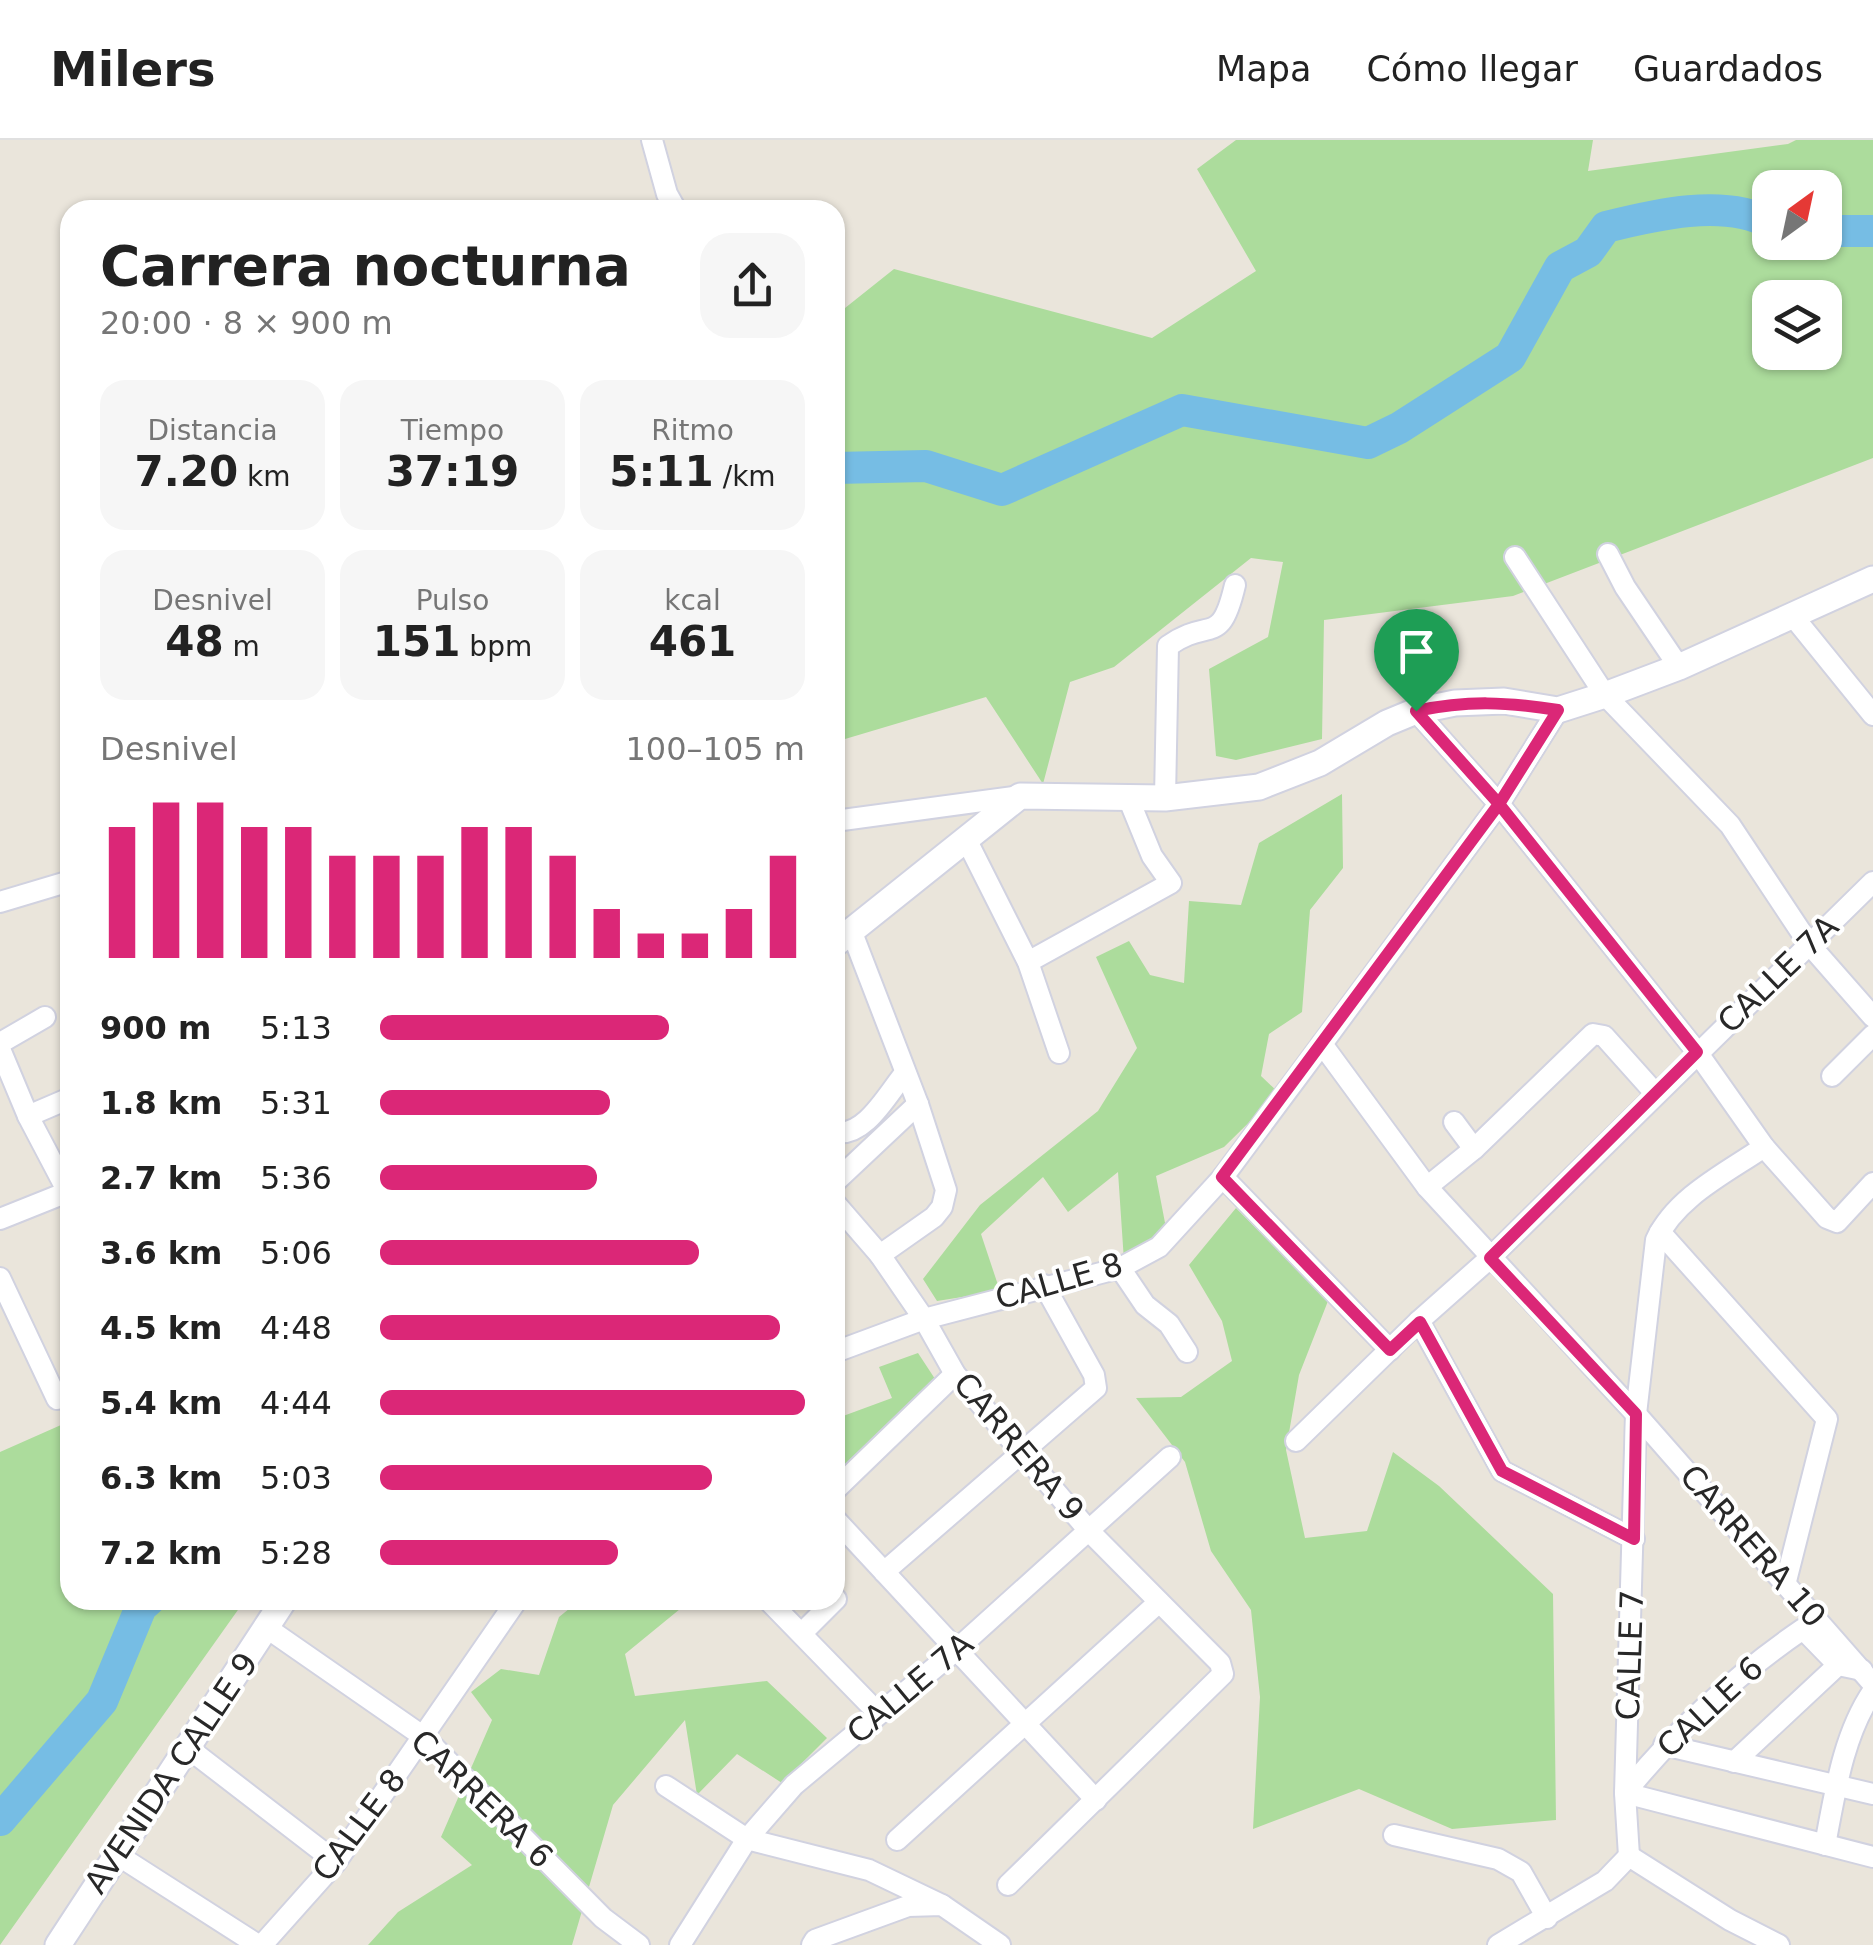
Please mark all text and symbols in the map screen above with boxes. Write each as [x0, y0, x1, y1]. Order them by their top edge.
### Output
text: Milers [50, 41, 215, 97]
text: Mapa [1216, 49, 1311, 89]
text: Cómo llegar [1366, 49, 1578, 89]
text: Guardados [1633, 49, 1823, 89]
north arrow [1752, 170, 1842, 260]
map controls [1752, 170, 1842, 370]
button: share [700, 233, 805, 338]
text: Carrera nocturna [100, 234, 631, 298]
button: layers [1752, 280, 1842, 370]
text: 20:00 · 8 × 900 m [100, 304, 393, 342]
text: Distancia [147, 414, 278, 447]
text: Tiempo [401, 414, 504, 447]
text: Ritmo [651, 414, 734, 447]
text: 7.20 [134, 447, 238, 496]
text: 37:19 [386, 447, 519, 496]
text: 5:11 [609, 447, 714, 496]
text: km [238, 460, 291, 493]
text: /km [714, 460, 776, 493]
text: Desnivel [152, 584, 273, 617]
text: Pulso [416, 584, 489, 617]
text: kcal [664, 584, 721, 617]
pin [1374, 609, 1459, 712]
text: 48 [165, 617, 224, 666]
text: 151 [373, 617, 460, 666]
text: 461 [649, 617, 736, 666]
icon: arrive [1389, 624, 1444, 679]
text: m [224, 630, 260, 663]
text: bpm [460, 630, 532, 663]
text: Desnivel [100, 730, 238, 768]
text: 100–105 m [626, 730, 805, 768]
street label: CALLE 7A [1710, 907, 1846, 1041]
text: 900 m [100, 1009, 211, 1047]
text: 5:13 [260, 1009, 332, 1047]
text: 1.8 km [100, 1084, 222, 1122]
text: 5:31 [260, 1084, 332, 1122]
text: 2.7 km [100, 1159, 222, 1197]
text: 5:36 [260, 1159, 332, 1197]
text: 3.6 km [100, 1234, 222, 1272]
text: 5:06 [260, 1234, 332, 1272]
street label: CALLE 8 [991, 1245, 1127, 1317]
text: 4.5 km [100, 1309, 222, 1347]
text: 4:48 [260, 1309, 332, 1347]
street label: CARRERA 9 [946, 1365, 1092, 1529]
text: 5.4 km [100, 1384, 222, 1422]
text: 4:44 [260, 1384, 332, 1422]
street label: CARRERA 10 [1672, 1457, 1834, 1635]
text: 6.3 km [100, 1459, 222, 1497]
text: 5:03 [260, 1459, 332, 1497]
text: 7.2 km [100, 1534, 222, 1572]
text: 5:28 [260, 1534, 332, 1572]
street label: CALLE 7 [1609, 1589, 1651, 1721]
street label: CALLE 7A [839, 1624, 981, 1752]
street label: AVENIDA CALLE 9 [76, 1645, 266, 1901]
street label: CALLE 6 [1649, 1649, 1771, 1765]
street label: CARRERA 6 [403, 1722, 561, 1876]
street label: CALLE 8 [305, 1761, 413, 1889]

